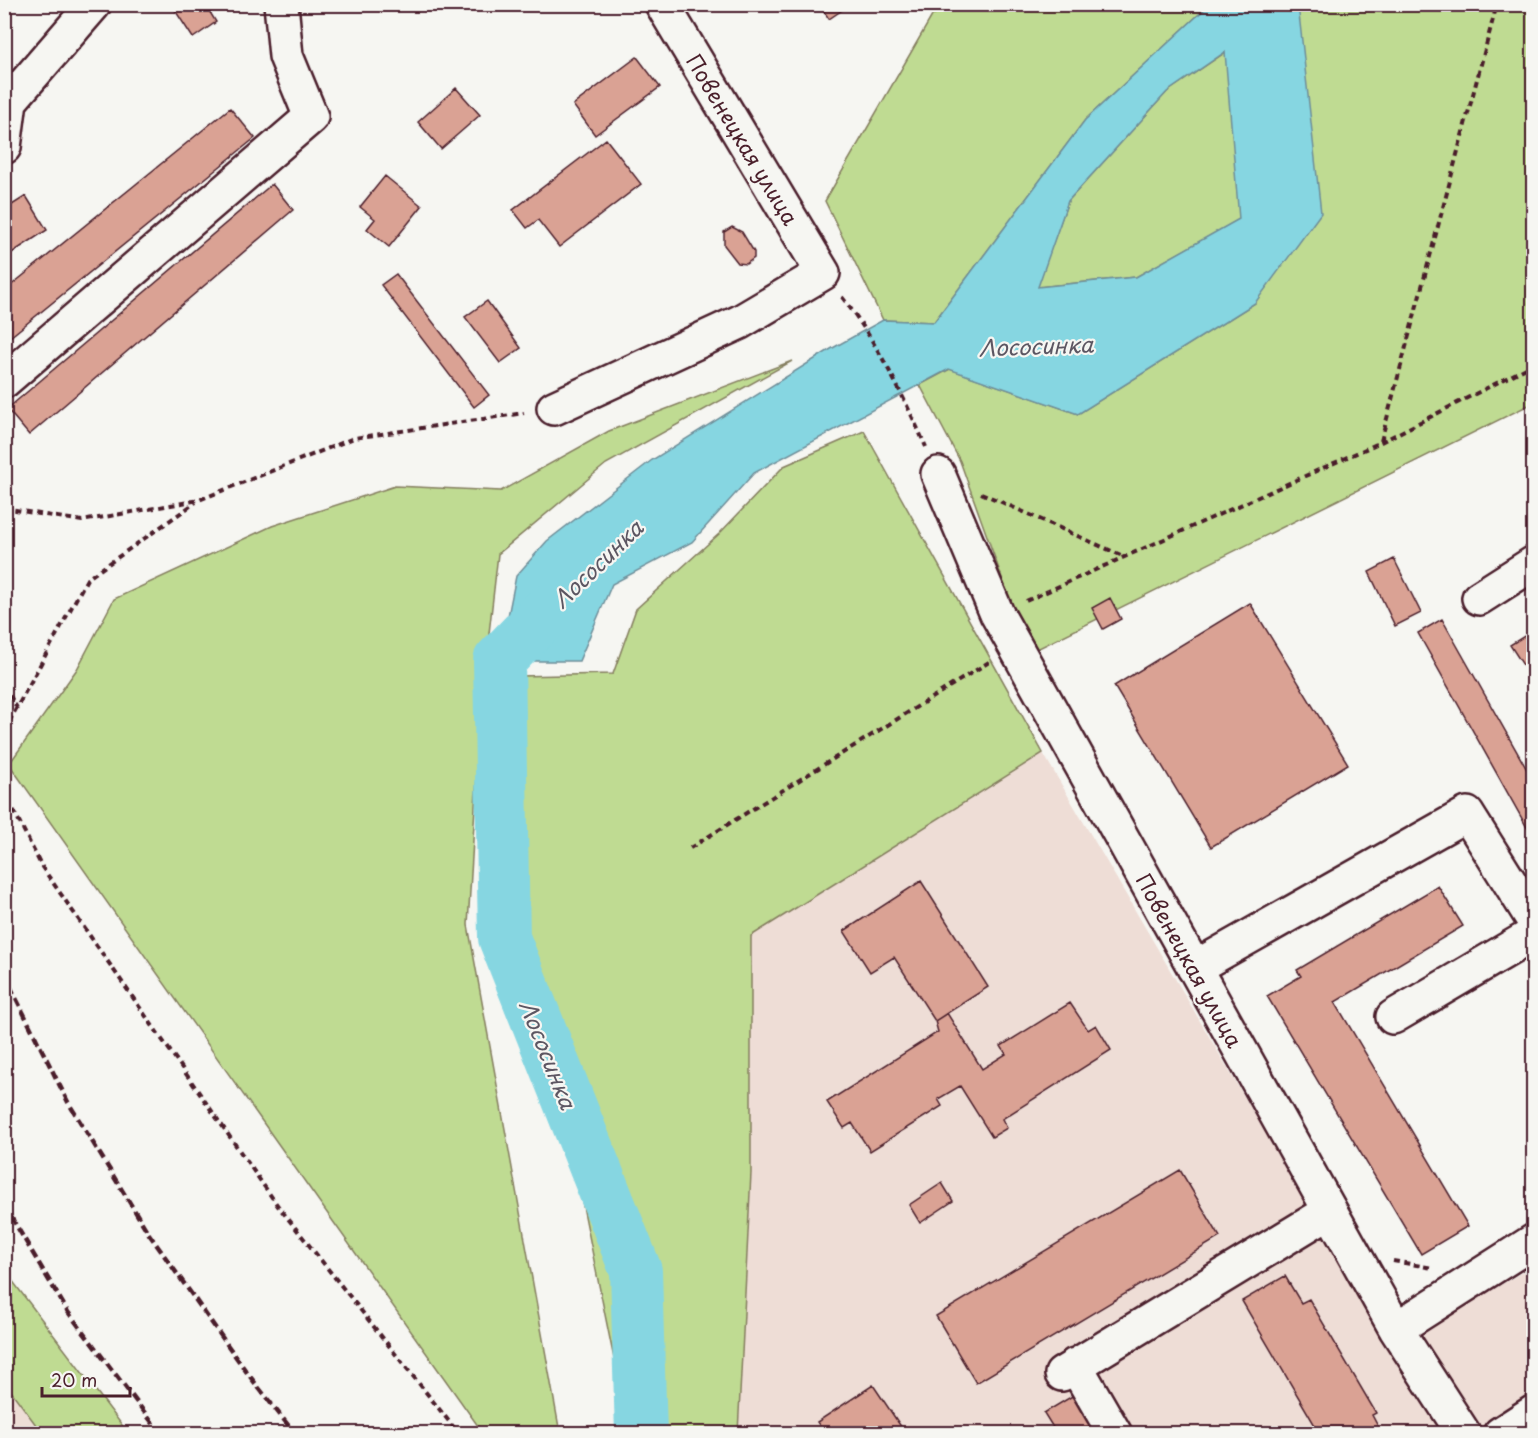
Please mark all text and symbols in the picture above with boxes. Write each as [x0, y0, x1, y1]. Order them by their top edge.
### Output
street label: Повенецкая улица [679, 47, 807, 231]
water label: Лососинка [978, 326, 1095, 363]
water label: Лососинка [544, 510, 651, 615]
street label: Повенецкая улица [1129, 867, 1252, 1054]
water label: Лососинка [512, 995, 586, 1115]
scale bar [42, 1360, 130, 1398]
text: 20 m [51, 1366, 97, 1393]

